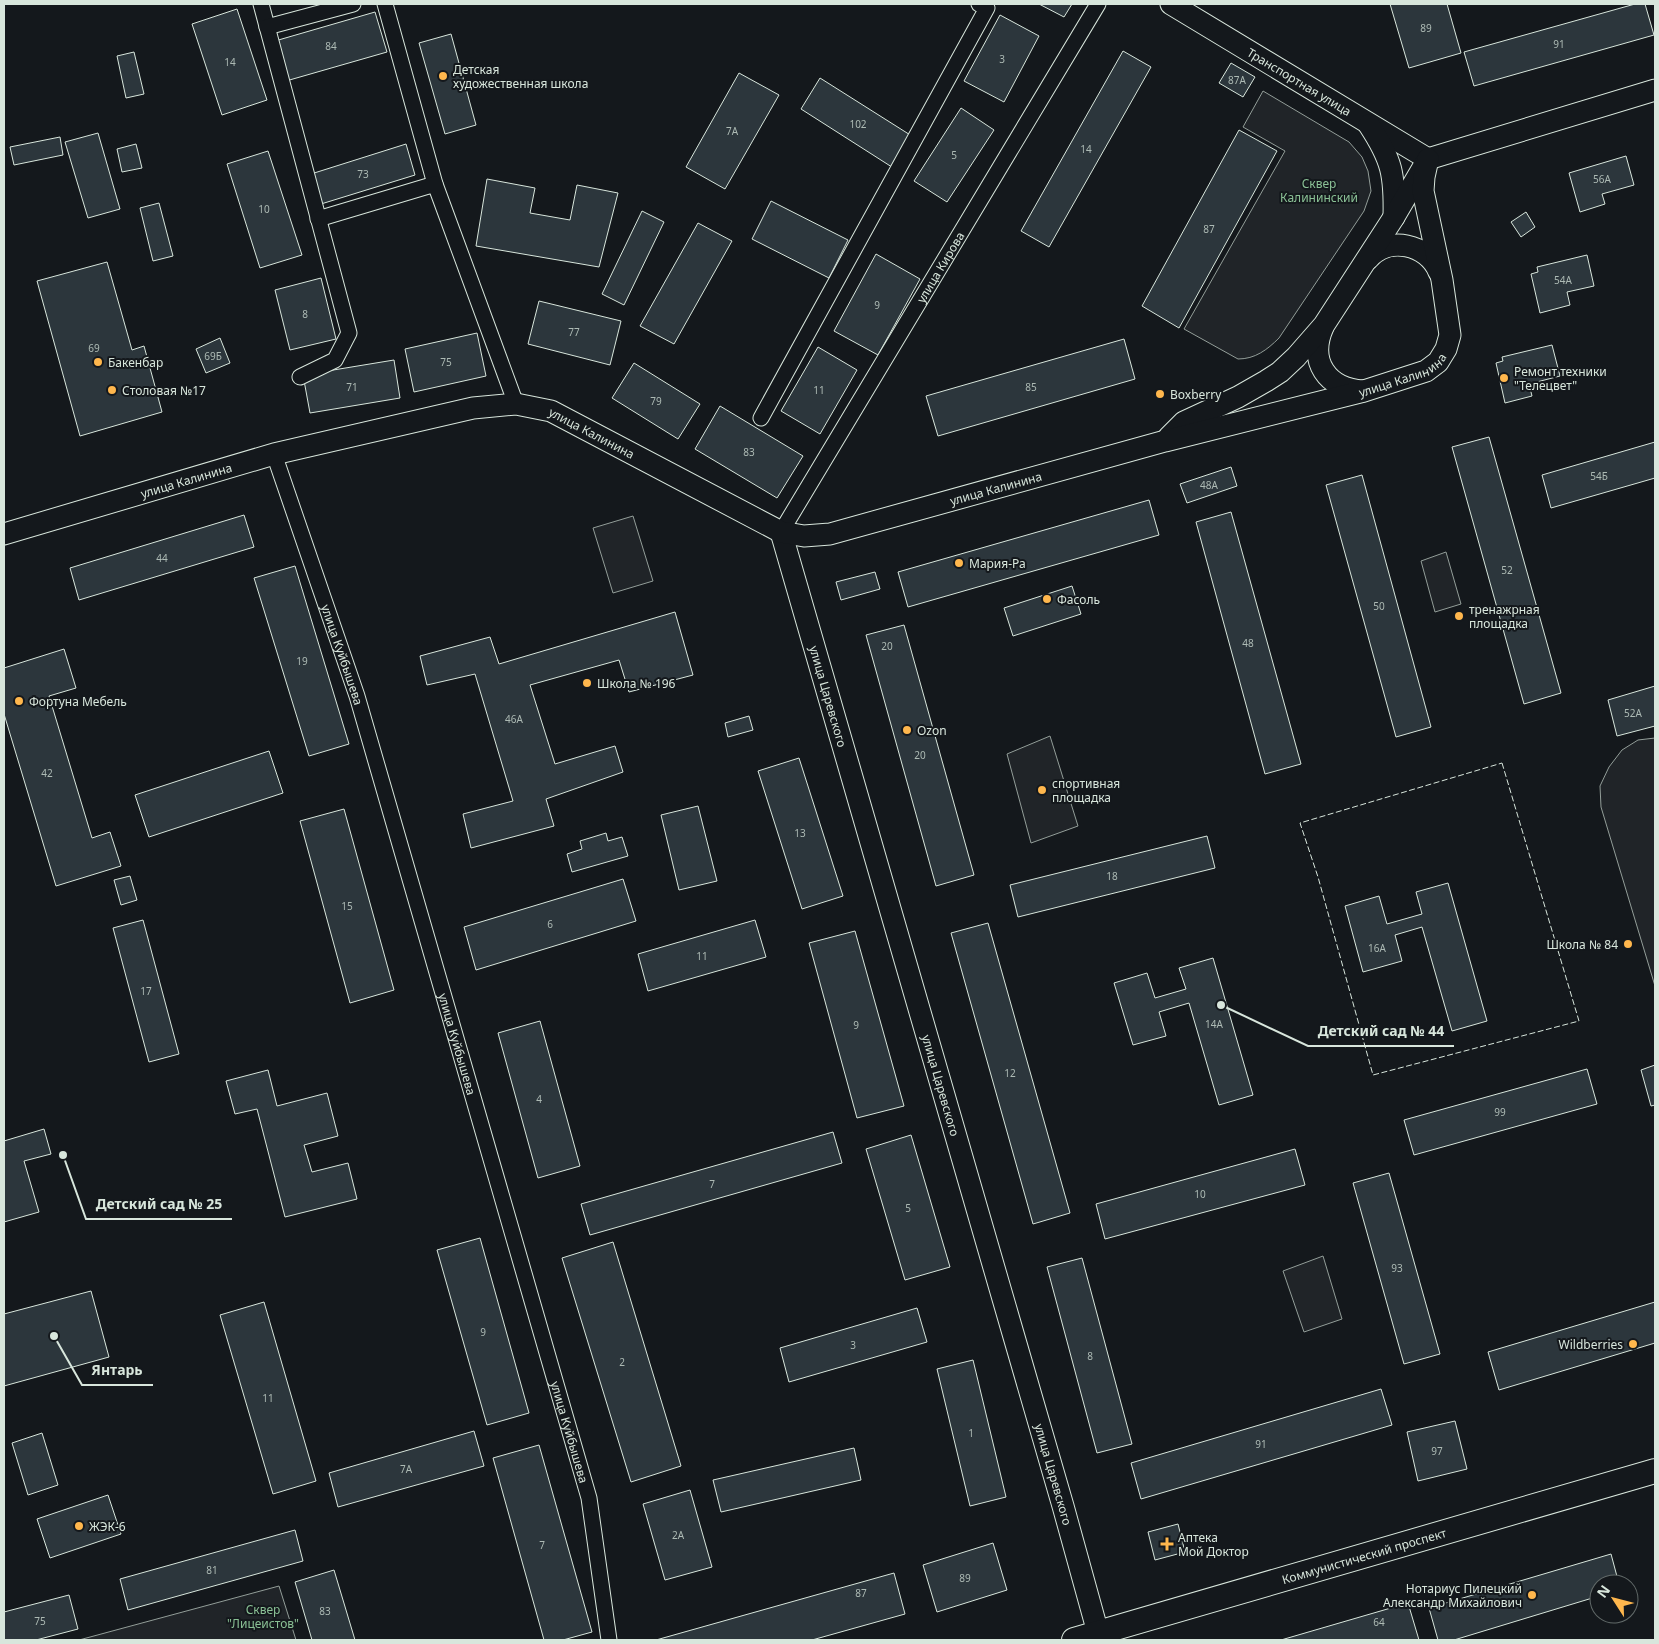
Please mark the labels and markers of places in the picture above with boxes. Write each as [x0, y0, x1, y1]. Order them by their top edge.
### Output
place label: Детская художественная школа [453, 61, 588, 92]
marker: Детская художественная школа [437, 70, 449, 82]
place label: Бакенбар [108, 354, 163, 371]
marker: Бакенбар [92, 356, 104, 368]
place label: Ремонт техники "Телецвет" [1514, 363, 1607, 394]
marker: Ремонт техники "Телецвет" [1498, 372, 1510, 384]
place label: Столовая №17 [122, 382, 206, 399]
marker: Столовая №17 [106, 384, 118, 396]
place label: Boxberry [1170, 386, 1222, 403]
marker: Boxberry [1154, 388, 1166, 400]
place label: Мария-Ра [969, 555, 1026, 572]
marker: Мария-Ра [953, 557, 965, 569]
place label: Фасоль [1057, 591, 1100, 608]
marker: Фасоль [1041, 593, 1053, 605]
place label: тренажрная площадка [1469, 601, 1540, 632]
marker: тренажрная площадка [1453, 610, 1465, 622]
place label: Школа № 196 [597, 675, 676, 692]
marker: Школа № 196 [581, 677, 593, 689]
place label: Фортуна Мебель [29, 693, 127, 710]
marker: Фортуна Мебель [13, 695, 25, 707]
place label: Ozon [917, 722, 947, 739]
marker: Ozon [901, 724, 913, 736]
place label: спортивная площадка [1052, 775, 1120, 806]
marker: спортивная площадка [1036, 784, 1048, 796]
place label: Школа № 84 [1546, 936, 1618, 953]
marker: Школа № 84 [1622, 938, 1634, 950]
callout: Детский сад № 44 [1308, 1017, 1454, 1046]
callout: Детский сад № 25 [86, 1190, 232, 1219]
place label: Wildberries [1559, 1336, 1623, 1353]
marker: Wildberries [1627, 1338, 1639, 1350]
callout: Янтарь [82, 1356, 153, 1385]
place label: ЖЭК-6 [89, 1518, 126, 1535]
marker: ЖЭК-6 [73, 1520, 85, 1532]
place label: Аптека Мой Доктор [1178, 1529, 1249, 1560]
marker: Аптека Мой Доктор [1160, 1537, 1174, 1551]
place label: Нотариус Пилецкий Александр Михайлович [1383, 1580, 1522, 1611]
marker: Нотариус Пилецкий Александр Михайлович [1526, 1589, 1538, 1601]

